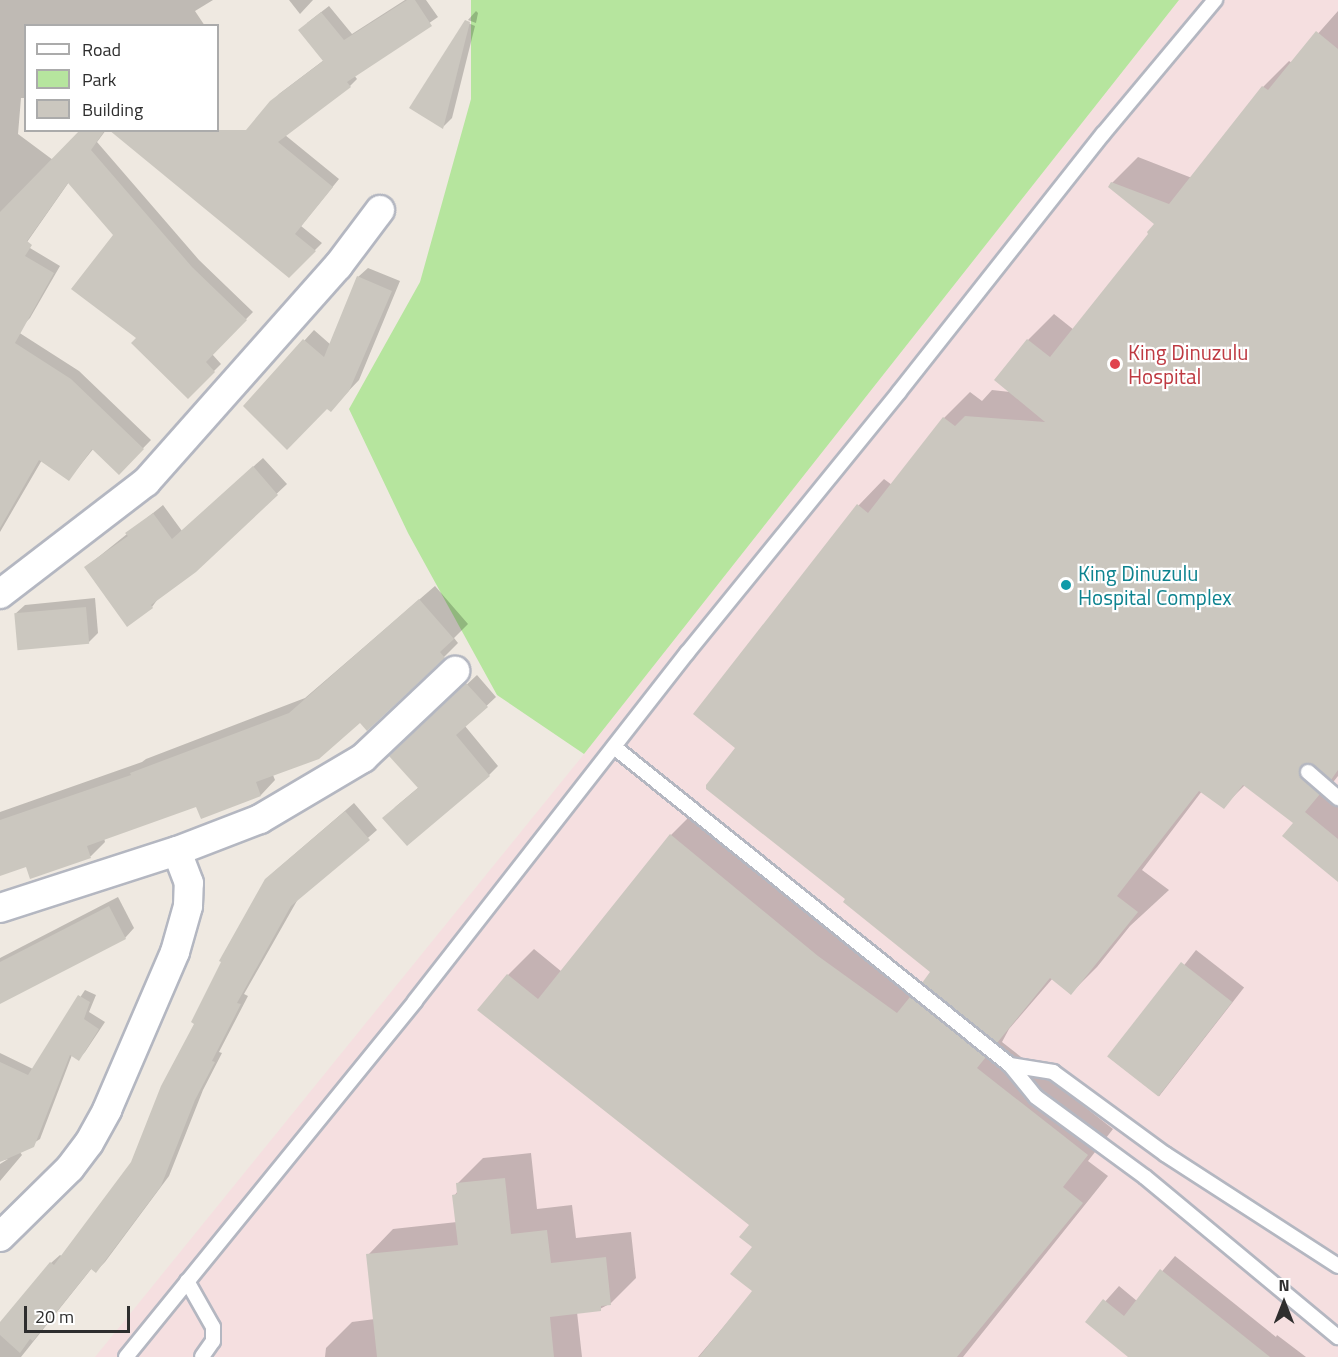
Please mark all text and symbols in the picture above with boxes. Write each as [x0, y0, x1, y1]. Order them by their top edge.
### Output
legend [24, 24, 219, 132]
text: Road [82, 36, 121, 63]
text: Park [82, 66, 116, 93]
text: Building [82, 96, 143, 123]
place label: King Dinuzulu Hospital [1128, 339, 1249, 389]
marker: King Dinuzulu Hospital [1106, 355, 1124, 373]
place label: King Dinuzulu Hospital Complex [1078, 560, 1232, 610]
marker: King Dinuzulu Hospital Complex [1059, 578, 1073, 592]
north arrow [1254, 1273, 1314, 1333]
text: N [1278, 1273, 1290, 1297]
scale bar [27, 1294, 134, 1332]
text: 20 m [35, 1303, 74, 1330]

